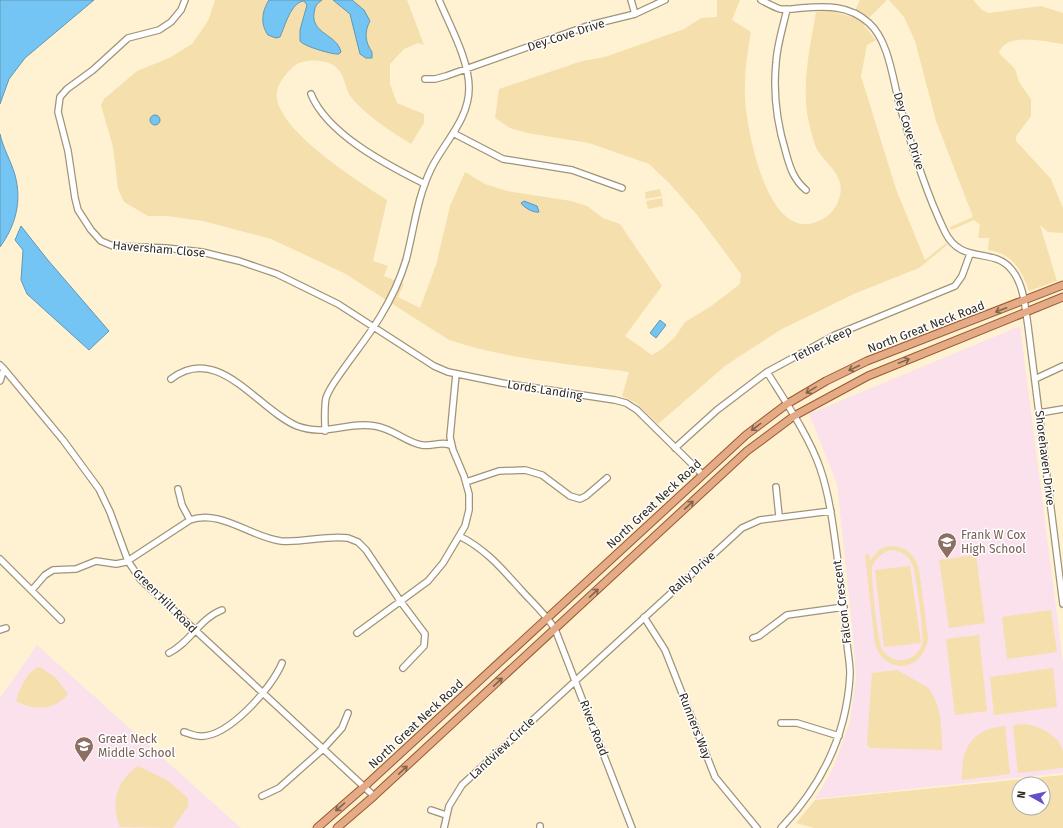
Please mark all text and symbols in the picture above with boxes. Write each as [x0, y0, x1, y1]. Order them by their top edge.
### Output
street label: Dey Cove Drive [526, 16, 606, 54]
street label: Dey Cove Drive [891, 90, 927, 172]
street label: Haversham Close [112, 238, 206, 260]
street label: North Great Neck Road [866, 298, 986, 356]
one-way arrow [995, 306, 1007, 314]
street label: Tether Keep [790, 323, 854, 365]
one-way arrow [898, 356, 910, 364]
one-way arrow [848, 365, 860, 372]
street label: Lords Landing [506, 377, 584, 403]
one-way arrow [805, 386, 817, 394]
street label: Shorehaven Drive [1032, 410, 1058, 506]
one-way arrow [750, 423, 761, 431]
street label: North Great Neck Road [604, 457, 704, 551]
one-way arrow [684, 500, 694, 510]
place label: Frank W Cox High School [961, 528, 1026, 556]
school or university icon: Frank W Cox High School [936, 531, 958, 559]
street label: Rally Drive [666, 548, 718, 598]
street label: Falcon Crescent [830, 559, 854, 645]
street label: Green Hill Road [130, 566, 200, 636]
one-way arrow [589, 589, 599, 598]
street label: North Great Neck Road [366, 677, 466, 771]
one-way arrow [493, 677, 503, 686]
street label: Runners Way [676, 691, 714, 761]
street label: River Road [577, 698, 611, 758]
street label: Landview Circle [466, 714, 538, 782]
place label: Great Neck Middle School [98, 732, 176, 760]
school or university icon: Great Neck Middle School [73, 735, 95, 763]
one-way arrow [398, 765, 408, 775]
north arrow [1011, 776, 1051, 816]
text: N [1015, 790, 1029, 799]
one-way arrow [335, 803, 346, 812]

